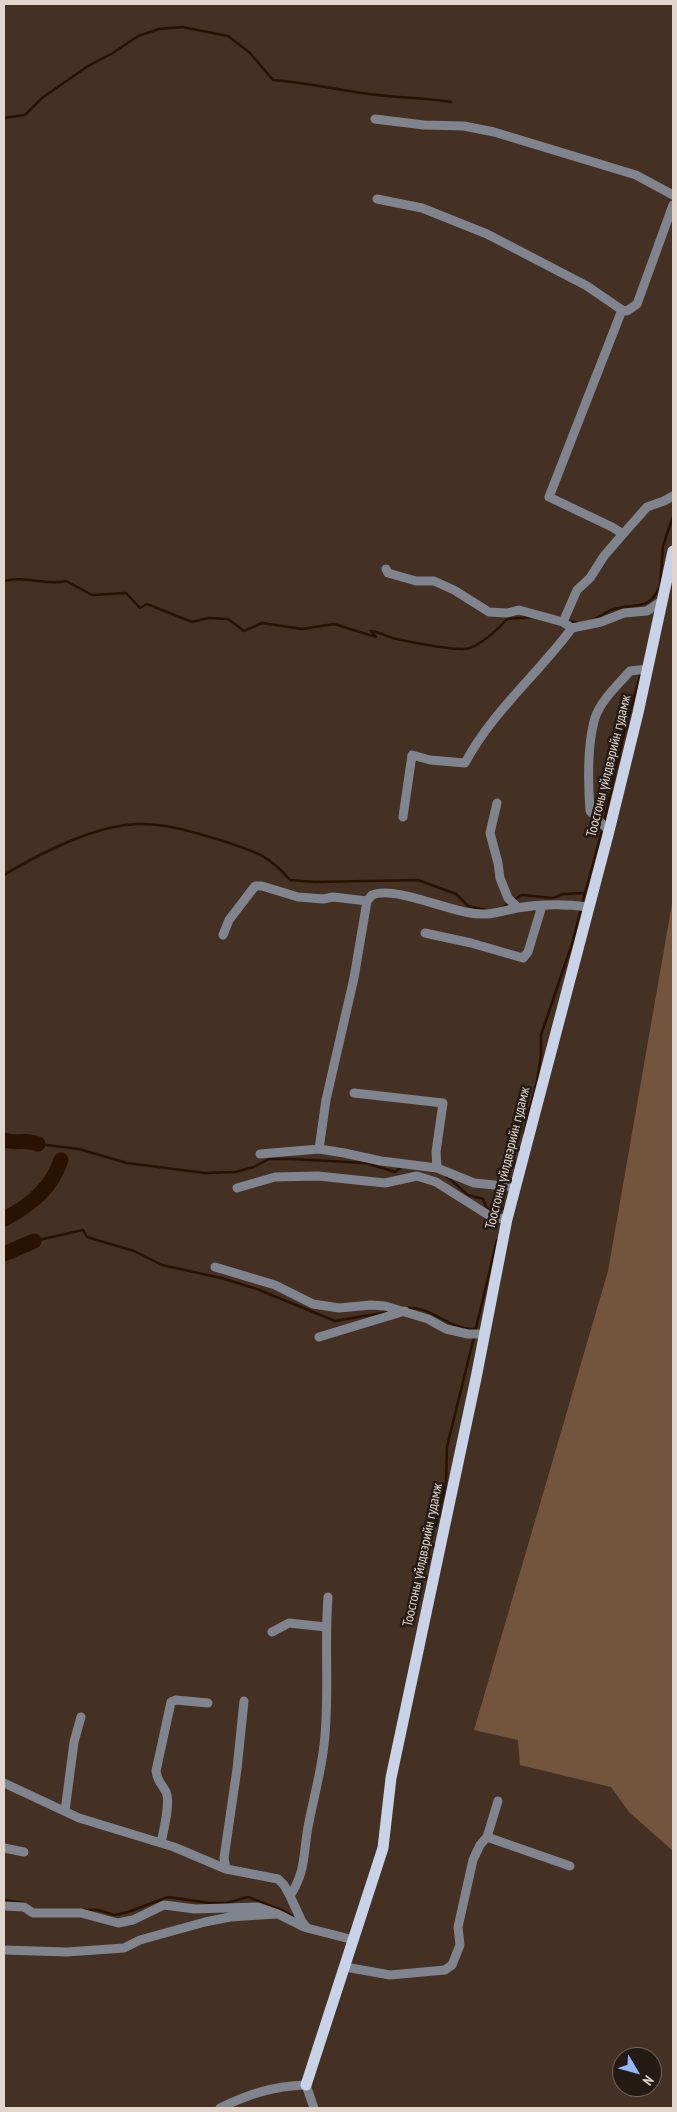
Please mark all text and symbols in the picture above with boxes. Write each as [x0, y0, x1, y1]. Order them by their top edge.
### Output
street label: Тоосгоны үйлдвэрийн гудамж [583, 693, 635, 839]
street label: Тоосгоны үйлдвэрийн гудамж [482, 1085, 534, 1231]
street label: Тоосгоны үйлдвэрийн гудамж [400, 1482, 446, 1628]
north arrow [612, 2047, 662, 2097]
text: N [639, 2072, 658, 2089]

